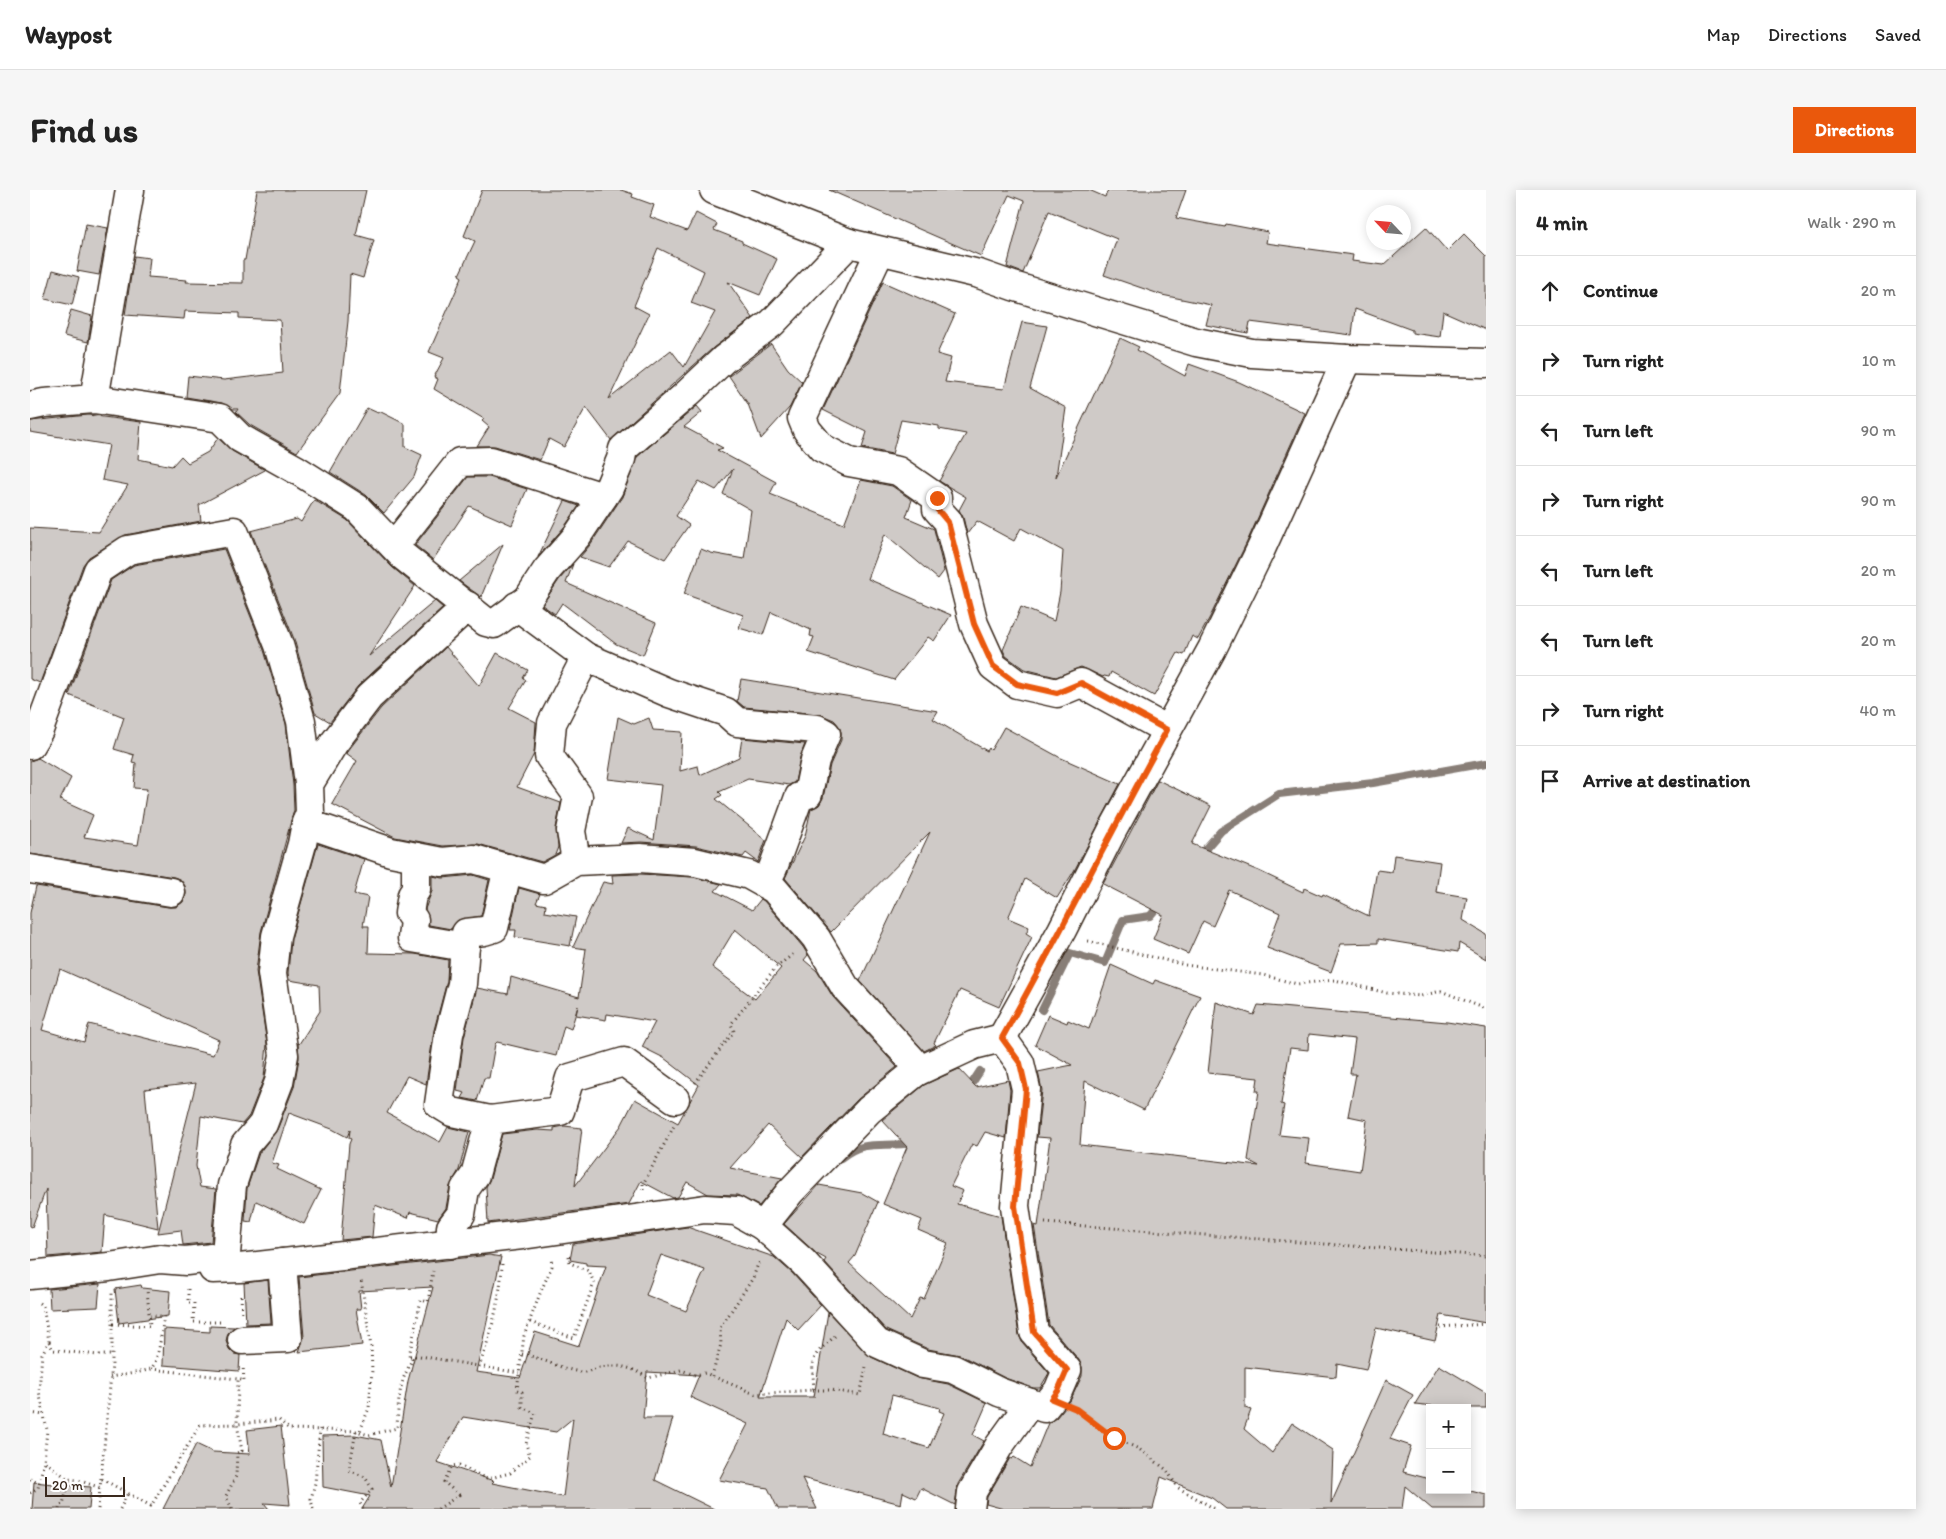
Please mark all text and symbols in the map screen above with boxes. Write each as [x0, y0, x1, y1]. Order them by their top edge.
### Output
text: Waypost [25, 20, 112, 49]
text: Map [1707, 24, 1740, 46]
text: Directions [1768, 24, 1847, 46]
text: Saved [1875, 24, 1921, 46]
button: Directions [1793, 107, 1916, 153]
text: Find us [30, 109, 138, 151]
north arrow [1366, 205, 1411, 250]
text: 4 min [1536, 210, 1588, 235]
text: Walk · 290 m [1807, 213, 1896, 232]
icon: ahead [1536, 277, 1564, 305]
text: Continue [1583, 279, 1658, 302]
text: 20 m [1861, 281, 1896, 300]
icon: right [1536, 347, 1564, 375]
text: Turn right [1583, 349, 1664, 372]
text: 10 m [1862, 351, 1896, 370]
icon: left [1536, 417, 1564, 445]
text: Turn left [1583, 419, 1653, 442]
text: 90 m [1861, 421, 1896, 440]
route end [926, 487, 949, 510]
icon: right [1536, 487, 1564, 515]
text: Turn right [1583, 489, 1664, 512]
text: 90 m [1861, 491, 1896, 510]
icon: left [1536, 557, 1564, 585]
text: Turn left [1583, 559, 1653, 582]
text: 20 m [1861, 561, 1896, 580]
icon: left [1536, 627, 1564, 655]
text: Turn left [1583, 629, 1653, 652]
text: 20 m [1861, 631, 1896, 650]
icon: right [1536, 697, 1564, 725]
text: Turn right [1583, 699, 1664, 722]
text: 40 m [1859, 701, 1896, 720]
icon: arrive [1536, 767, 1564, 795]
text: Arrive at destination [1583, 769, 1750, 792]
map controls [1426, 1404, 1471, 1494]
button: + [1426, 1404, 1471, 1449]
route start [1103, 1427, 1126, 1450]
button: − [1426, 1449, 1471, 1494]
scale bar [45, 1474, 125, 1497]
text: 20 m [52, 1477, 83, 1494]

